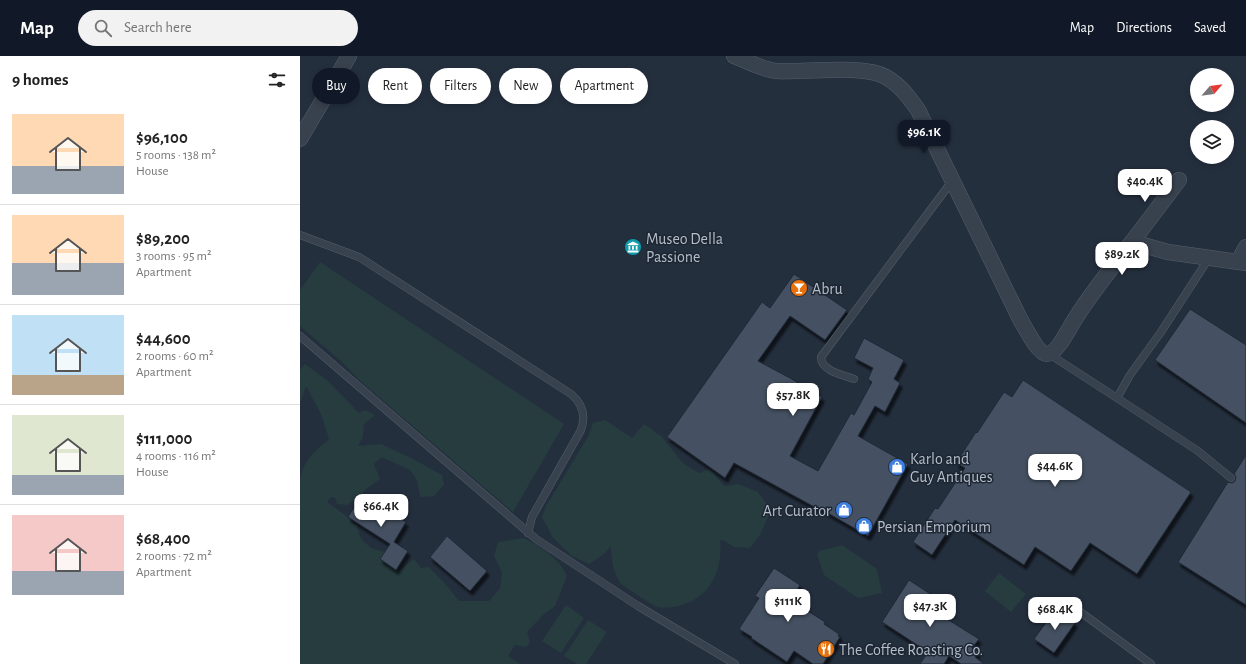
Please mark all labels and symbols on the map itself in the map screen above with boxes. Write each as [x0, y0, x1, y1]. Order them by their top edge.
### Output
north arrow [1190, 68, 1234, 112]
pin: $96.1K [891, 120, 957, 154]
pin: $40.4K [1112, 169, 1178, 203]
place label: Museo Della Passione [646, 231, 723, 265]
museum icon: Museo Della Passione [623, 237, 643, 257]
pin: $89.2K [1089, 242, 1155, 276]
bar icon: Abru [789, 278, 809, 298]
place label: Abru [812, 281, 843, 297]
pin: $57.8K [760, 383, 826, 417]
place label: Karlo and Guy Antiques [910, 451, 993, 486]
pin: $44.6K [1022, 454, 1088, 488]
shop icon: Karlo and Guy Antiques [887, 457, 907, 477]
pin: $66.4K [348, 494, 414, 528]
shop icon: Art Curator [834, 500, 854, 520]
place label: Art Curator [763, 503, 832, 519]
shop icon: Persian Emporium [854, 516, 874, 536]
place label: Persian Emporium [877, 519, 991, 535]
pin: $111K [760, 589, 816, 623]
pin: $47.3K [897, 594, 963, 628]
pin: $68.4K [1022, 597, 1088, 631]
restaurant icon: The Coffee Roasting Co. [816, 639, 836, 659]
place label: The Coffee Roasting Co. [839, 642, 983, 658]

